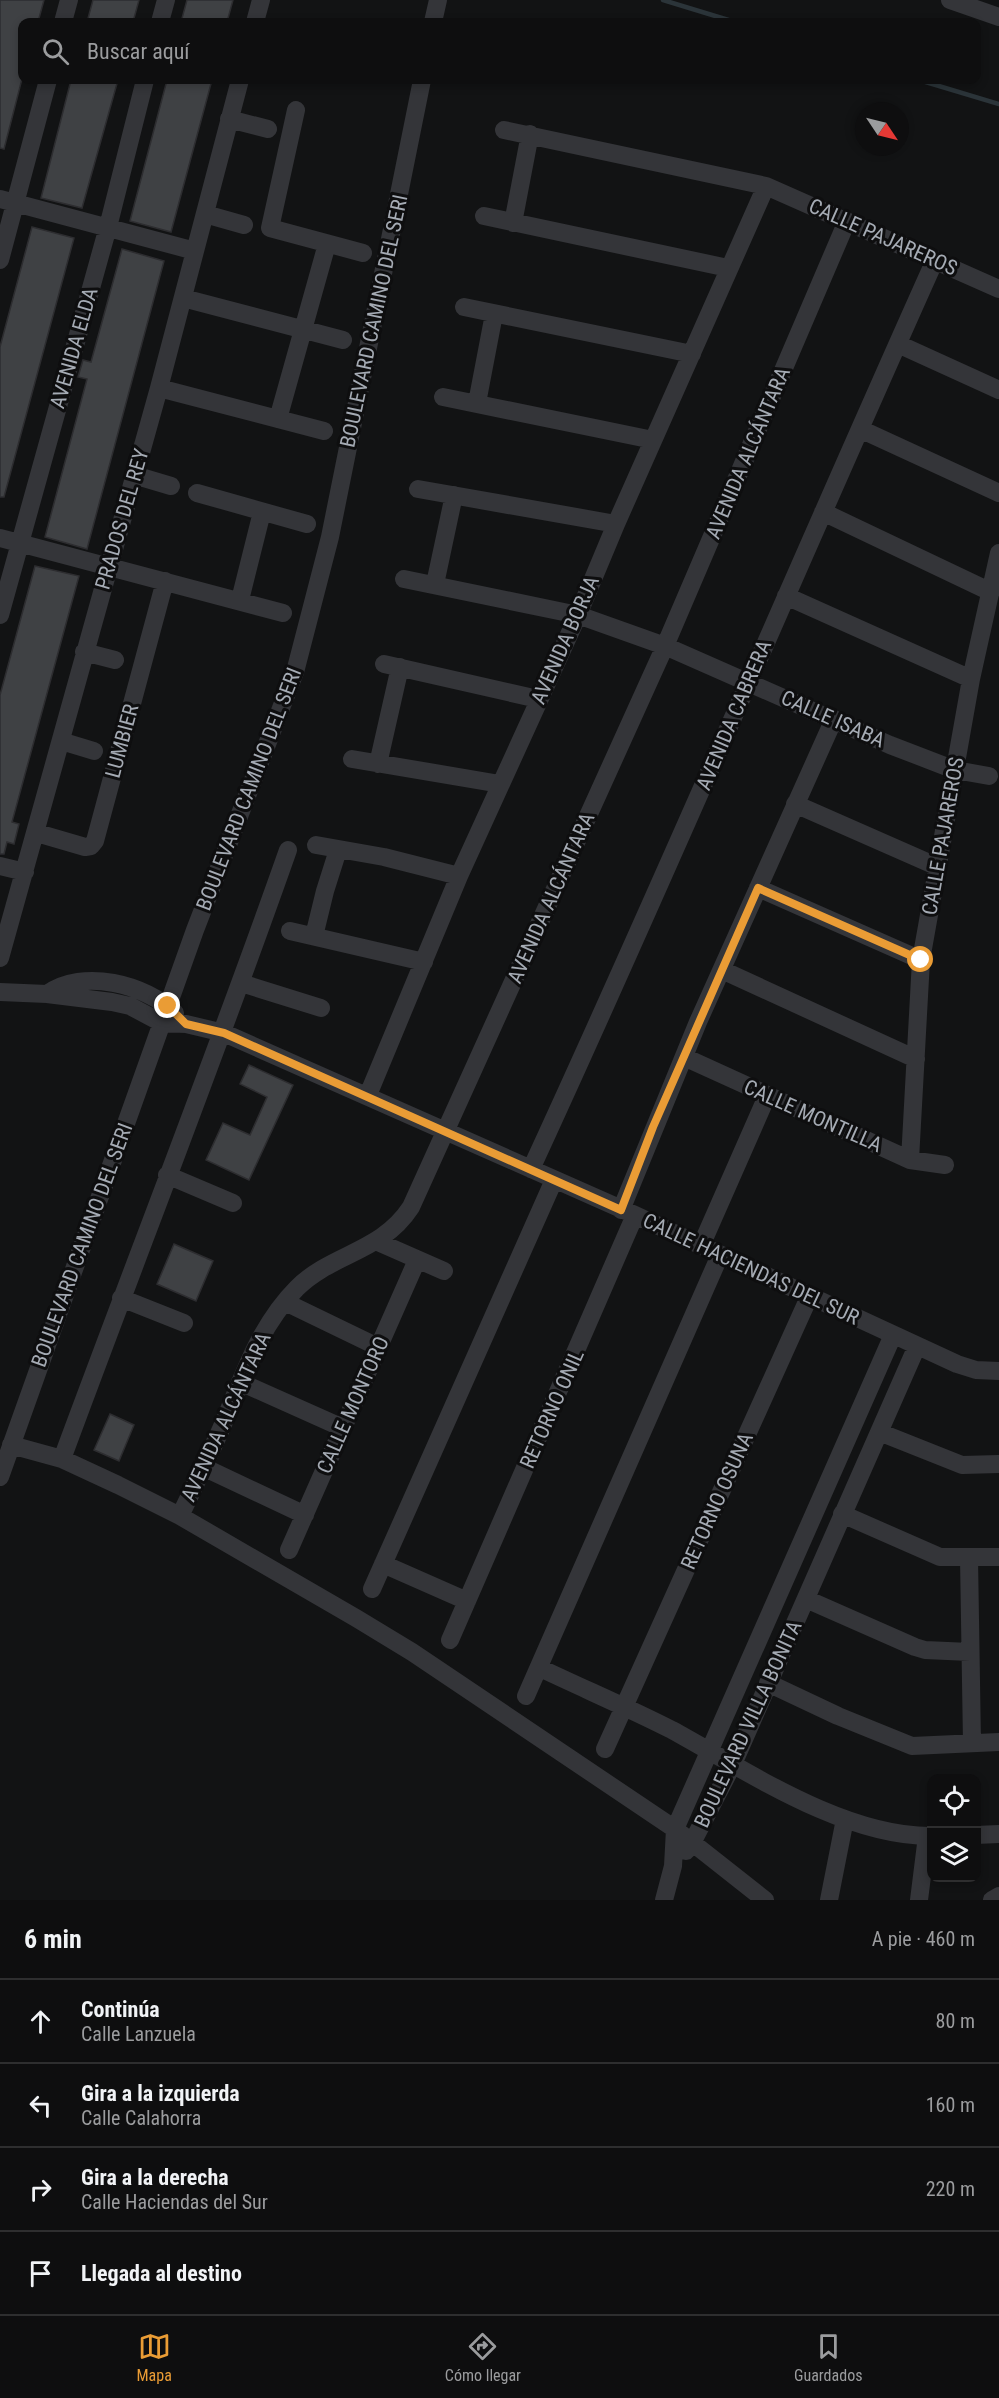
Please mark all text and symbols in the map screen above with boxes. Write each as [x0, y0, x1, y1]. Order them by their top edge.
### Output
search box [18, 18, 981, 84]
icon: search [39, 35, 72, 68]
text: Buscar aquí [87, 39, 190, 64]
north arrow [855, 102, 909, 156]
street label: BOULEVARD CAMINO DEL SERI [335, 192, 413, 450]
street label: CALLE PAJAREROS [805, 194, 961, 281]
street label: AVENIDA ELDA [45, 285, 103, 411]
street label: AVENIDA ALCÁNTARA [701, 364, 795, 542]
street label: PRADOS DEL REY [90, 446, 154, 592]
street label: AVENIDA BORJA [526, 572, 604, 708]
street label: AVENIDA CABRERA [692, 636, 776, 794]
street label: BOULEVARD CAMINO DEL SERI [192, 664, 306, 914]
street label: CALLE ISABA [777, 685, 889, 753]
street label: LUMBIER [101, 701, 143, 781]
street label: CALLE PAJAREROS [917, 755, 969, 917]
street label: AVENIDA ALCÁNTARA [503, 809, 599, 987]
route start [907, 946, 933, 972]
route end [154, 992, 180, 1018]
street label: CALLE MONTILLA [740, 1075, 886, 1157]
street label: BOULEVARD CAMINO DEL SERI [27, 1120, 137, 1370]
street label: CALLE HACIENDAS DEL SUR [639, 1208, 863, 1330]
street label: AVENIDA ALCÁNTARA [176, 1329, 276, 1505]
street label: CALLE MONTORO [312, 1333, 394, 1477]
street label: RETORNO ONIL [515, 1346, 589, 1472]
street label: RETORNO OSUNA [676, 1429, 758, 1573]
street label: BOULEVARD VILLA BONITA [689, 1617, 807, 1831]
map controls [927, 1774, 981, 1882]
button: locate [927, 1774, 981, 1828]
button: layers [927, 1828, 981, 1882]
text: 6 min [24, 1924, 82, 1954]
text: A pie · 460 m [872, 1927, 975, 1951]
text: Continúa [81, 1997, 160, 2022]
icon: ahead [24, 2005, 57, 2038]
text: 80 m [936, 2009, 975, 2033]
text: Calle Lanzuela [81, 2022, 196, 2046]
text: Gira a la izquierda [81, 2081, 240, 2106]
icon: left [24, 2089, 57, 2122]
text: 160 m [926, 2093, 975, 2117]
text: Calle Calahorra [81, 2106, 201, 2130]
text: Gira a la derecha [81, 2165, 229, 2190]
icon: right [24, 2173, 57, 2206]
text: 220 m [926, 2177, 975, 2201]
text: Calle Haciendas del Sur [81, 2190, 268, 2214]
icon: arrive [24, 2257, 57, 2290]
text: Llegada al destino [81, 2261, 242, 2286]
tab: Mapa [137, 2330, 172, 2385]
tab: Cómo llegar [445, 2330, 521, 2385]
tab: Guardados [794, 2330, 862, 2385]

